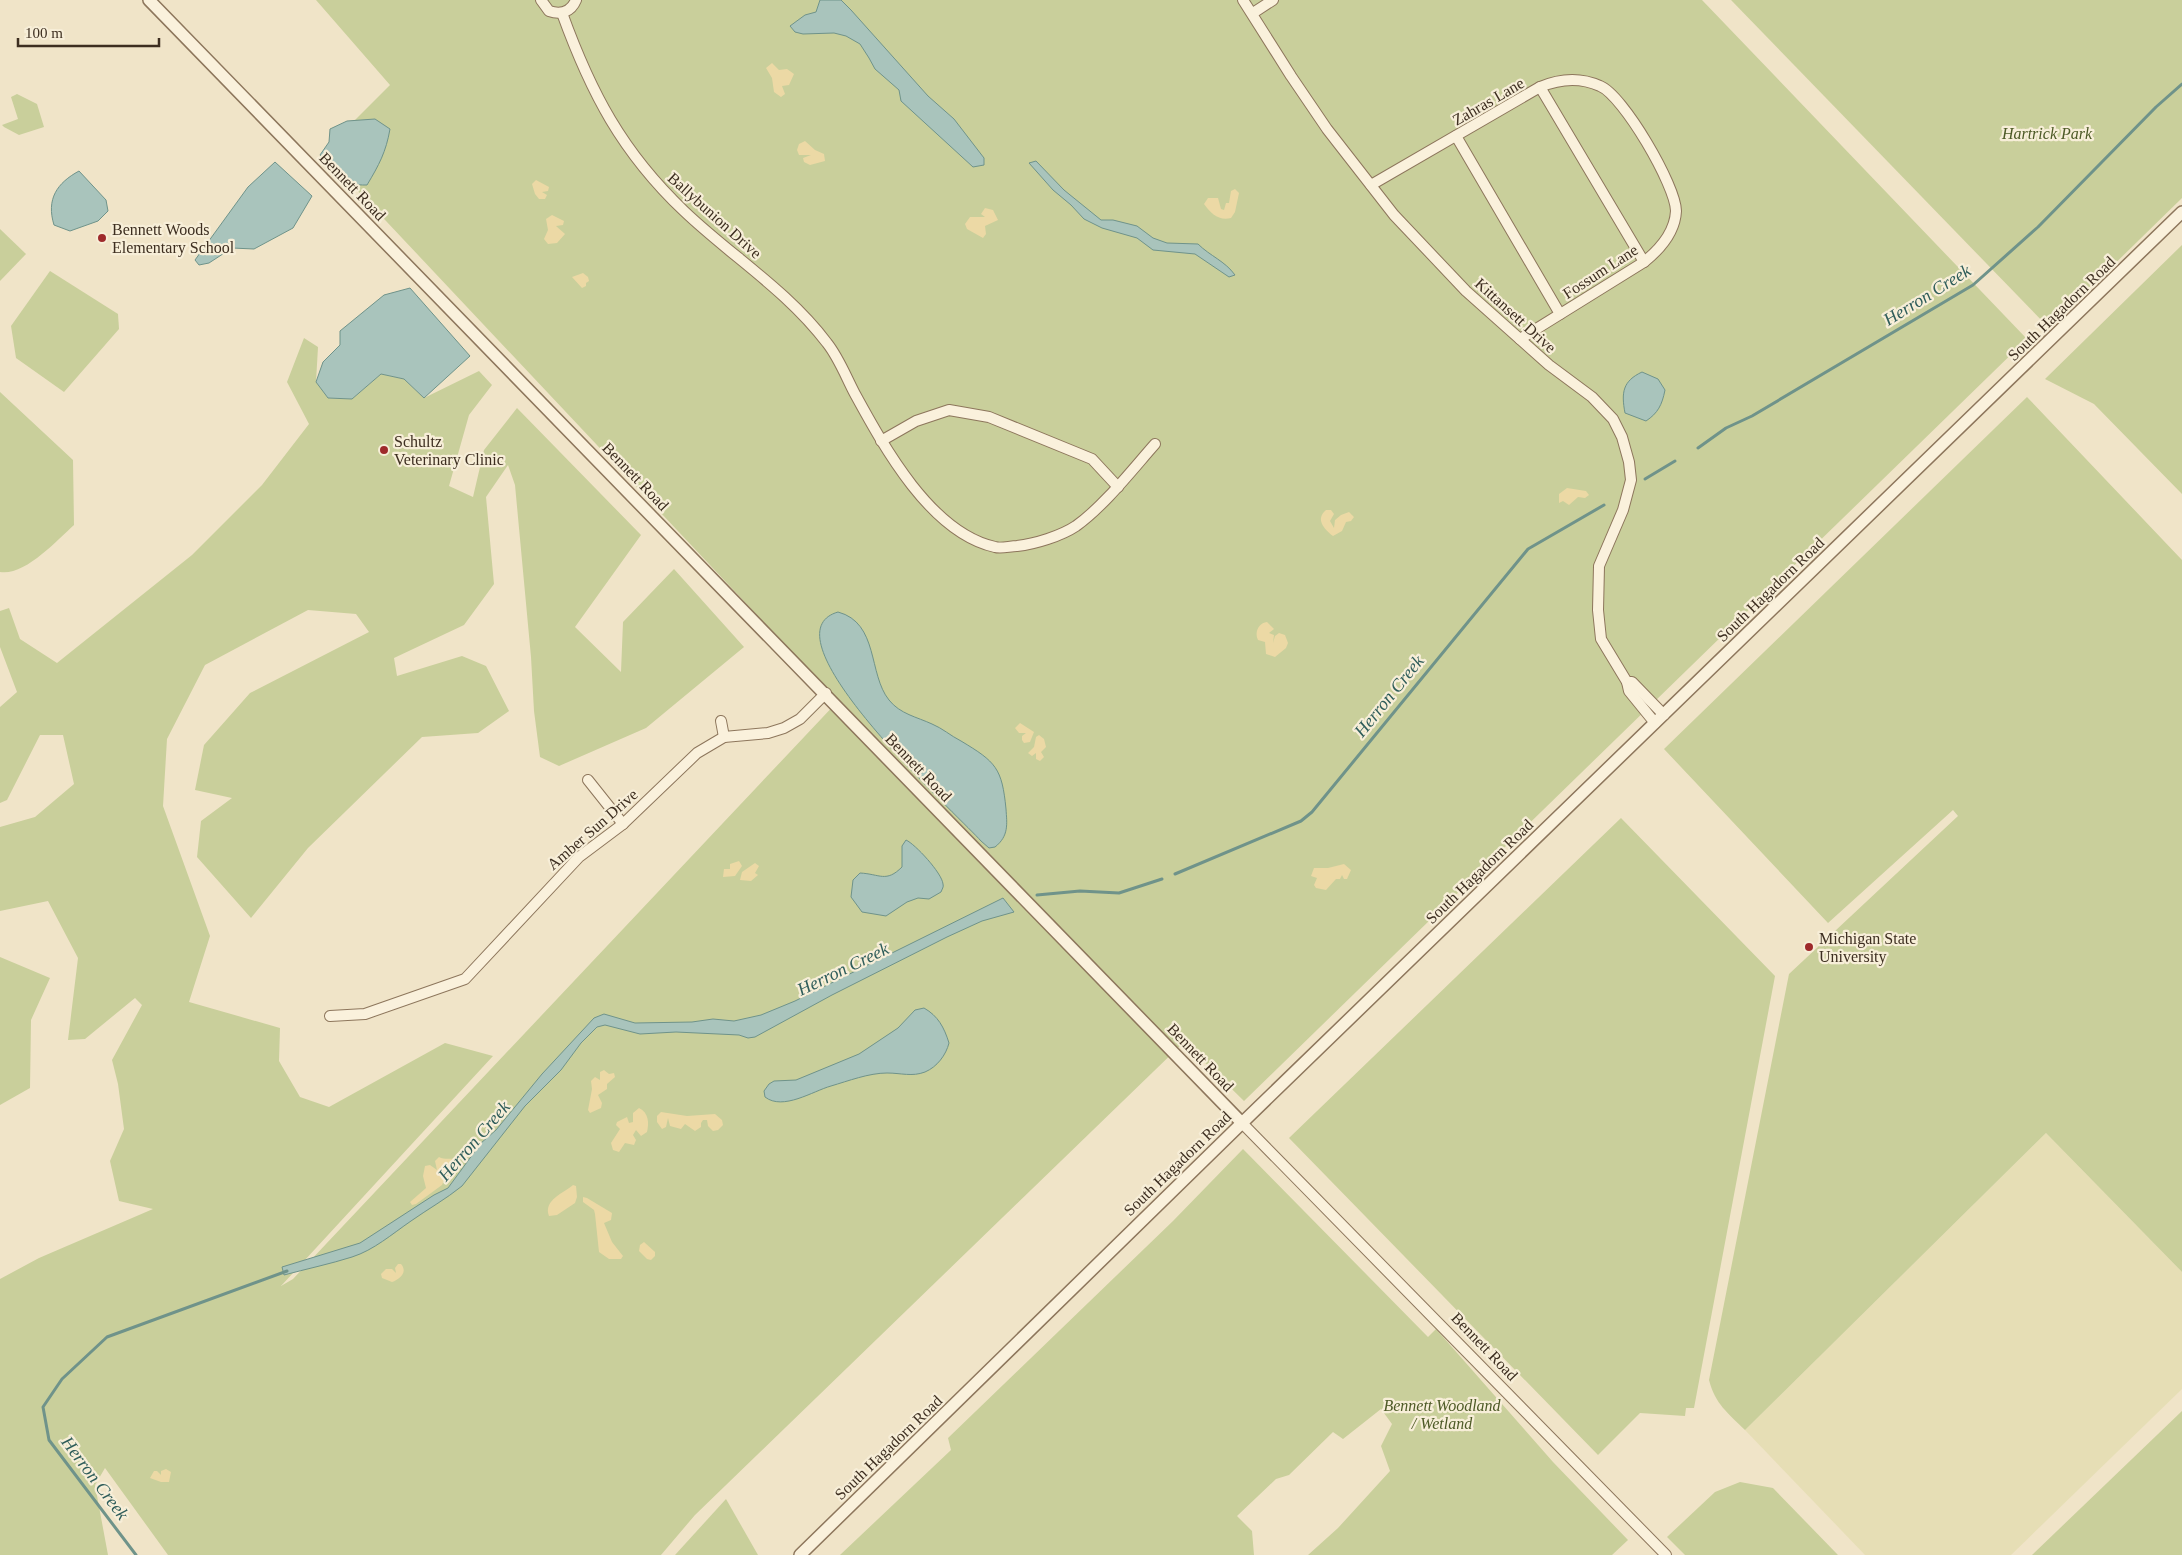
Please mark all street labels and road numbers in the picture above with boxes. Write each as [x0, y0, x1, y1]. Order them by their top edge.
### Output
street label: Zahras Lane [1450, 74, 1527, 129]
street label: Bennett Road [316, 149, 389, 224]
street label: Ballybunion Drive [664, 169, 765, 262]
street label: Fossum Lane [1560, 241, 1641, 302]
street label: South Hagadorn Road [2004, 253, 2119, 365]
street label: Kittansett Drive [1472, 275, 1559, 356]
street label: Bennett Road [599, 439, 672, 514]
street label: South Hagadorn Road [1713, 534, 1828, 646]
street label: Bennett Road [882, 730, 955, 805]
street label: Amber Sun Drive [544, 786, 641, 873]
street label: South Hagadorn Road [1422, 816, 1537, 928]
street label: Bennett Road [1164, 1020, 1237, 1095]
street label: South Hagadorn Road [1120, 1108, 1235, 1220]
street label: Bennett Road [1448, 1309, 1521, 1384]
street label: South Hagadorn Road [831, 1392, 946, 1504]

